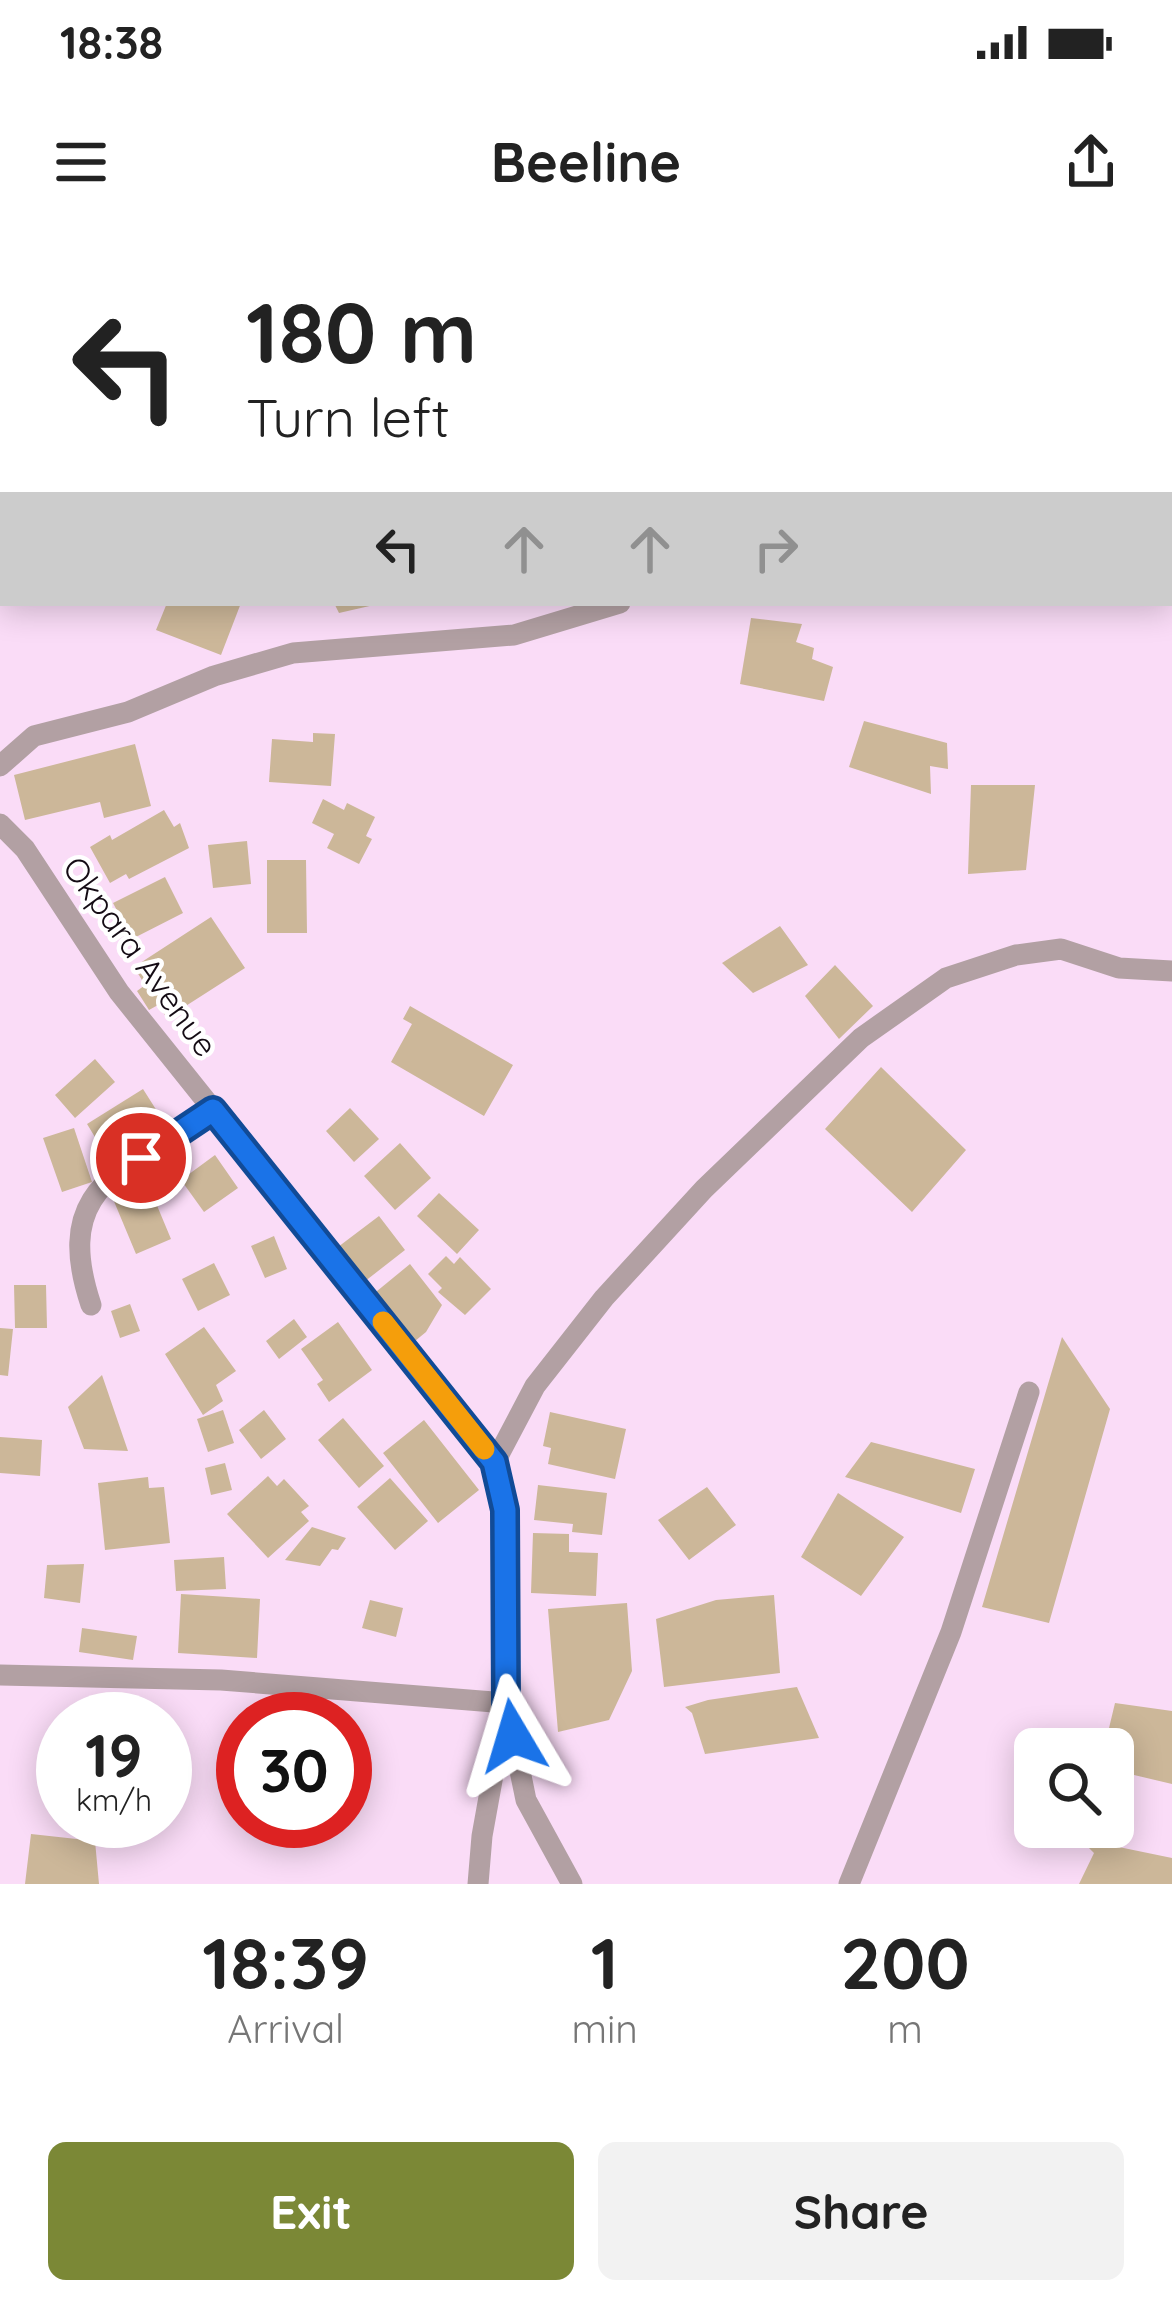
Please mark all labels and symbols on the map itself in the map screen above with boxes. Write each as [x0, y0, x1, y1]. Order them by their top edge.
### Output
street label: Okpara Avenue [55, 848, 227, 1064]
pin [90, 1107, 192, 1209]
position arrow [450, 1673, 576, 1799]
speed limit sign: 30 [216, 1692, 372, 1848]

